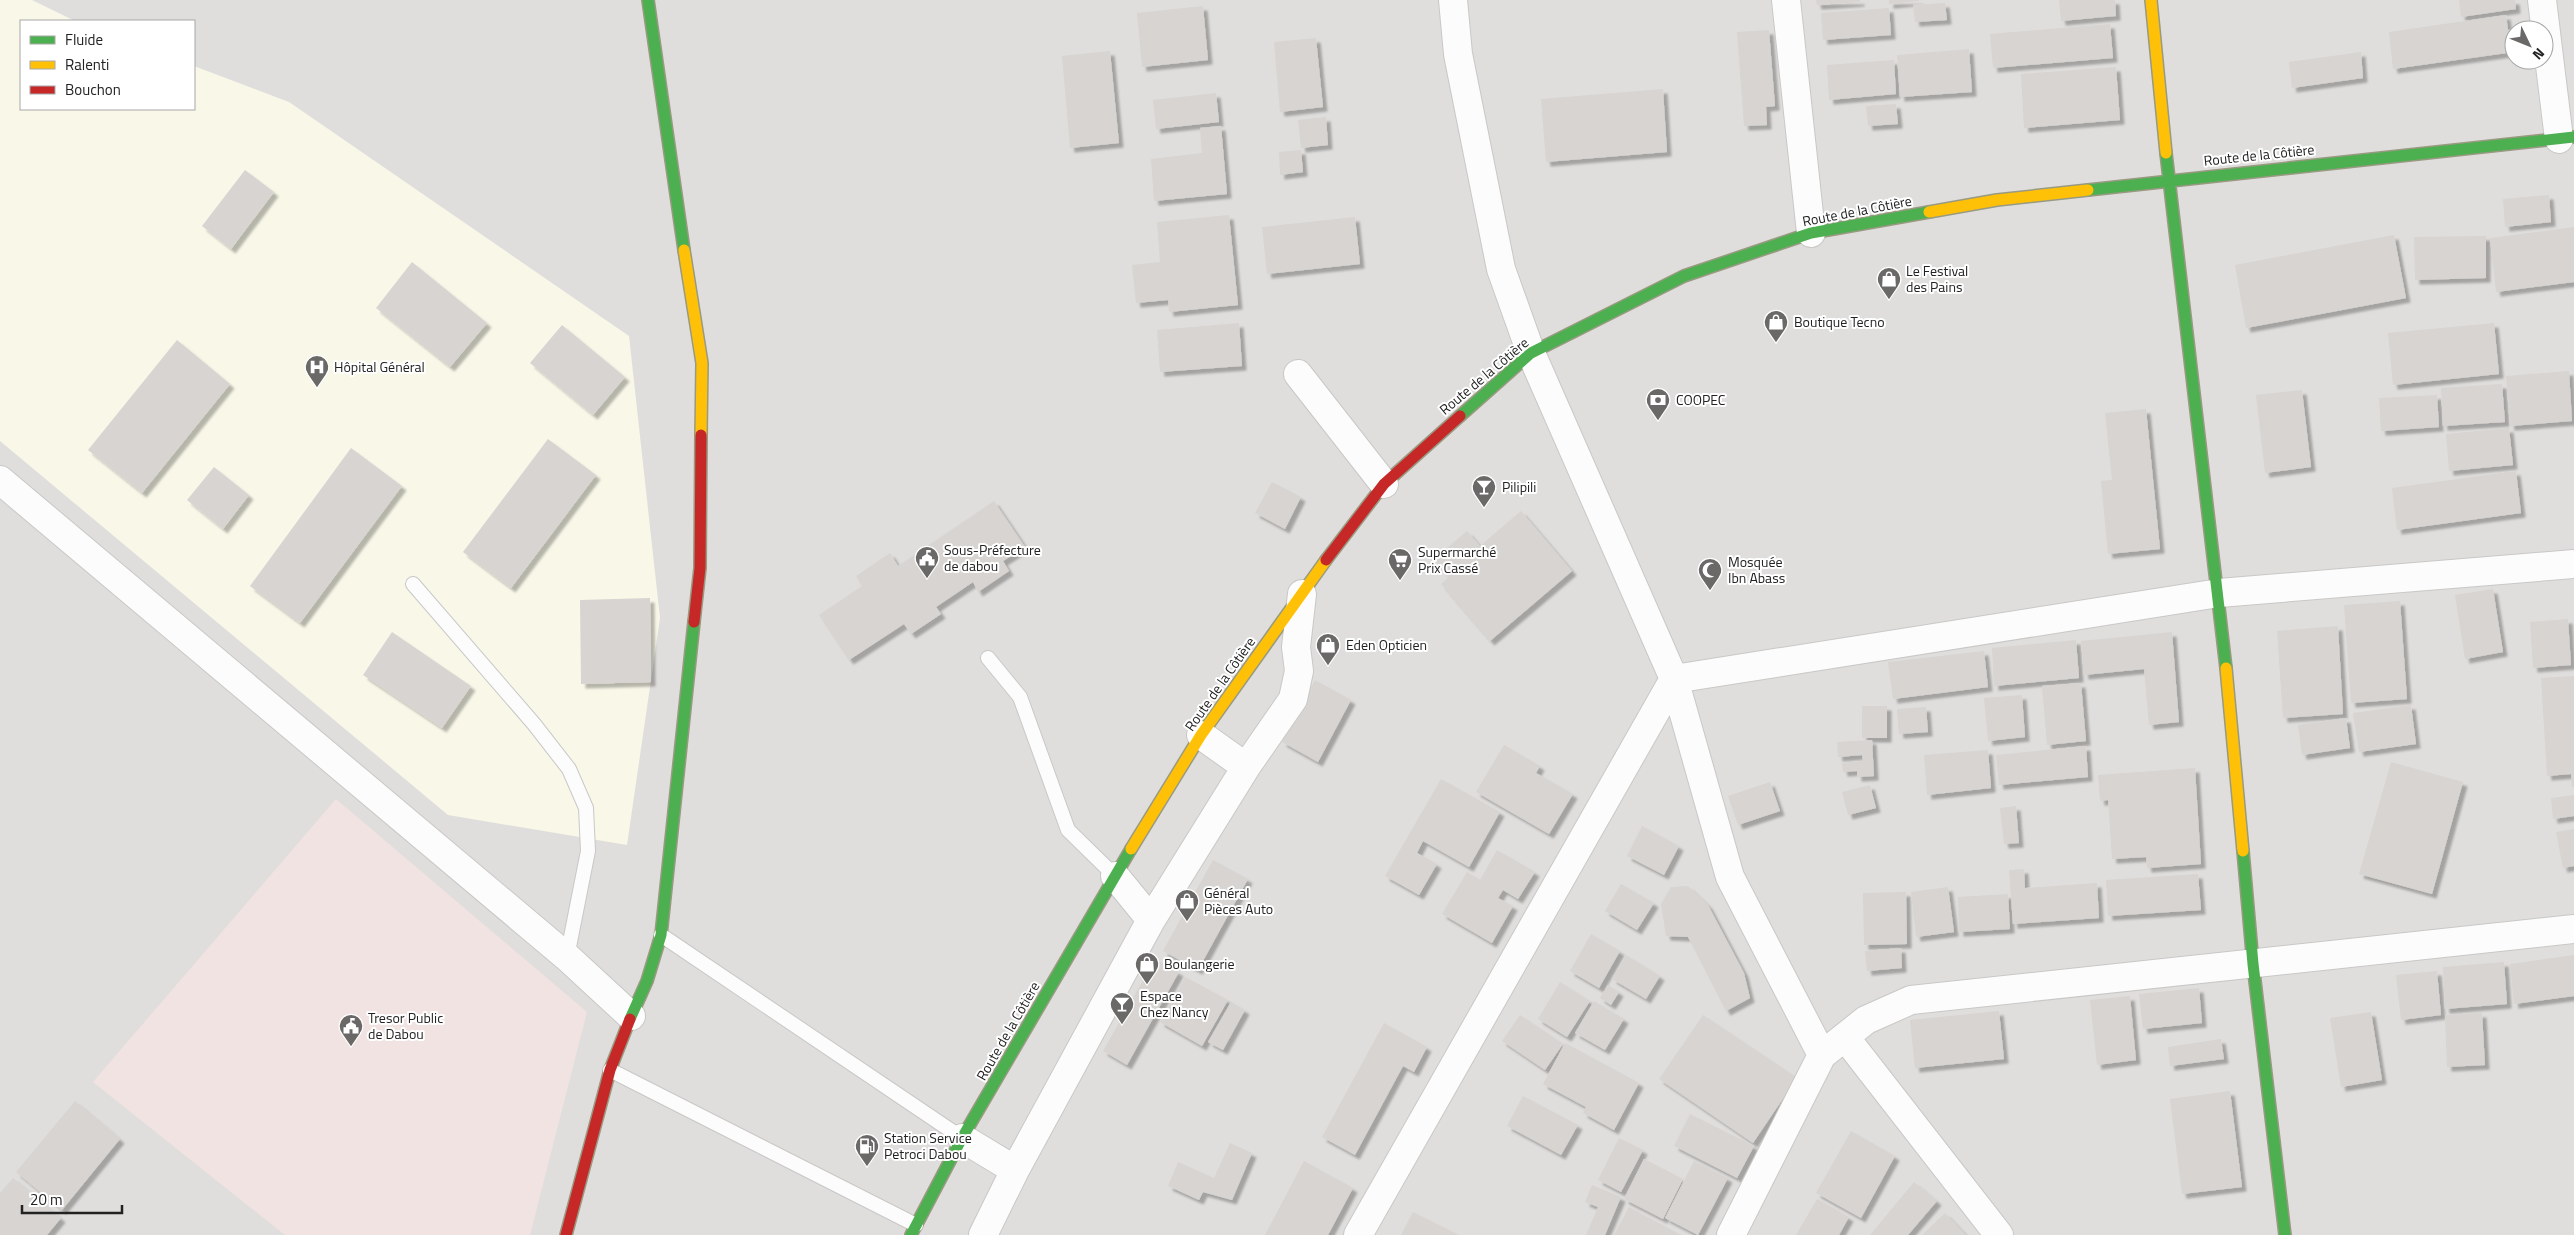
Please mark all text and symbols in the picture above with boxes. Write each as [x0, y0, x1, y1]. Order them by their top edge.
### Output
legend [20, 20, 195, 110]
north arrow [2504, 20, 2554, 70]
text: Fluide [65, 28, 103, 51]
text: N [2528, 43, 2550, 65]
text: Ralenti [65, 53, 109, 76]
text: Bouchon [65, 78, 121, 101]
street label: Route de la Côtière [2203, 138, 2315, 171]
street label: Route de la Côtière [1800, 190, 1913, 231]
place label: Le Festival des Pains [1906, 260, 1968, 297]
shop icon: Le Festival des Pains [1876, 266, 1902, 300]
shop icon: Boutique Tecno [1763, 309, 1789, 343]
place label: Boutique Tecno [1794, 311, 1885, 332]
street label: Route de la Côtière [1434, 332, 1533, 419]
hospital icon: Hôpital Général [304, 354, 330, 388]
place label: Hôpital Général [334, 356, 425, 377]
bank icon: COOPEC [1645, 387, 1671, 421]
place label: COOPEC [1676, 389, 1726, 410]
bar icon: Pilipili [1471, 474, 1497, 508]
place label: Pilipili [1502, 476, 1536, 497]
place label: Sous-Préfecture de dabou [944, 539, 1041, 576]
place label: Supermarché Prix Cassé [1418, 541, 1496, 578]
public building icon: Sous-Préfecture de dabou [914, 545, 940, 579]
supermarket icon: Supermarché Prix Cassé [1387, 547, 1413, 581]
place label: Mosquée Ibn Abass [1728, 551, 1785, 588]
mosque icon: Mosquée Ibn Abass [1697, 557, 1723, 591]
street label: Route de la Côtière [1179, 632, 1260, 735]
shop icon: Eden Opticien [1315, 632, 1341, 666]
place label: Eden Opticien [1346, 634, 1427, 655]
place label: Général Pièces Auto [1204, 882, 1273, 919]
shop icon: Général Pièces Auto [1174, 888, 1200, 922]
shop icon: Boulangerie [1134, 951, 1160, 985]
place label: Boulangerie [1164, 953, 1234, 974]
street label: Route de la Côtière [971, 977, 1044, 1084]
place label: Espace Chez Nancy [1140, 985, 1209, 1022]
bar icon: Espace Chez Nancy [1109, 991, 1135, 1025]
place label: Tresor Public de Dabou [368, 1007, 443, 1044]
public building icon: Tresor Public de Dabou [338, 1013, 364, 1047]
place label: Station Service Petroci Dabou [884, 1127, 972, 1164]
fuel station icon: Station Service Petroci Dabou [854, 1133, 880, 1167]
scale bar [22, 1182, 122, 1214]
text: 20 m [30, 1188, 63, 1211]

